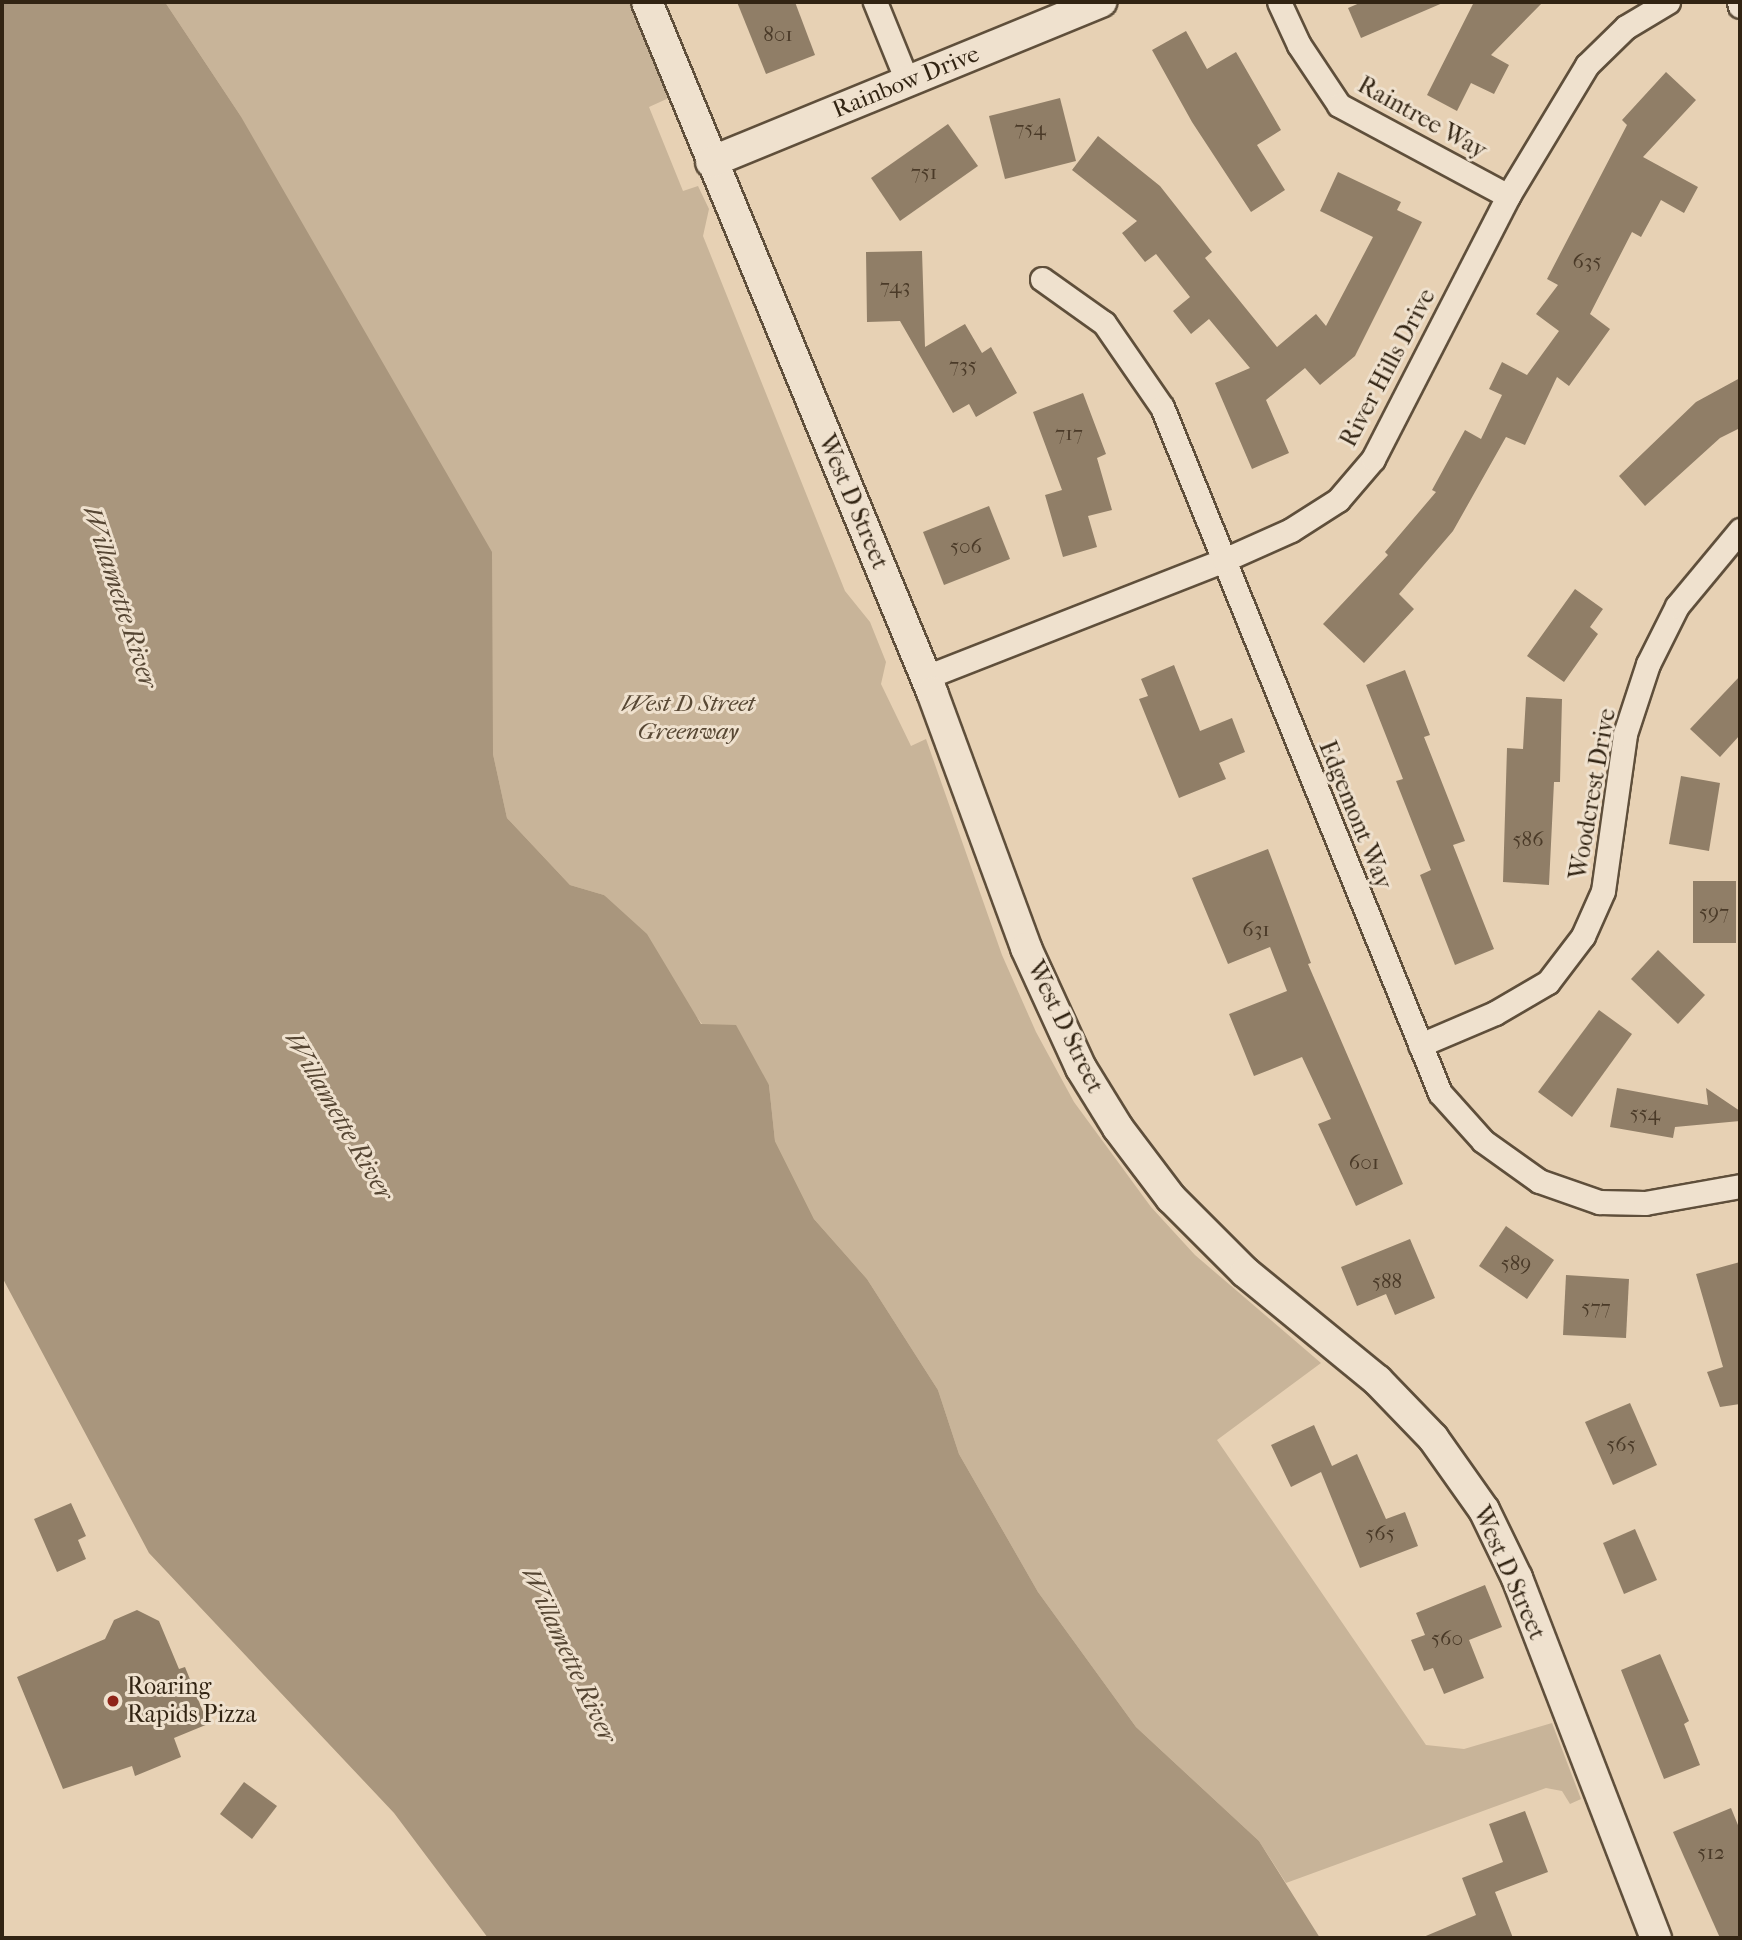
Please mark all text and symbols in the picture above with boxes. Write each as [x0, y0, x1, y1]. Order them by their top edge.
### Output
house number: 801 [763, 21, 793, 47]
street label: Rainbow Drive [828, 39, 984, 125]
street label: Raintree Way [1353, 71, 1491, 165]
house number: 754 [1014, 115, 1046, 141]
house number: 751 [911, 159, 937, 185]
house number: 635 [1572, 248, 1602, 274]
house number: 743 [880, 273, 910, 299]
street label: River Hills Drive [1334, 284, 1442, 452]
house number: 735 [949, 352, 977, 378]
house number: 717 [1055, 420, 1083, 446]
street label: West D Street [812, 430, 894, 574]
water label: Willamette River [76, 502, 164, 692]
house number: 506 [950, 533, 982, 559]
park label: West D Street Greenway [621, 690, 755, 746]
street label: Woodcrest Drive [1564, 706, 1622, 882]
street label: Edgemont Way [1312, 737, 1398, 893]
house number: 586 [1513, 826, 1543, 852]
house number: 597 [1699, 899, 1729, 925]
house number: 631 [1242, 916, 1270, 942]
street label: West D Street [1021, 956, 1109, 1098]
water label: Willamette River [278, 1026, 400, 1206]
house number: 554 [1630, 1100, 1660, 1126]
house number: 601 [1349, 1149, 1379, 1175]
house number: 589 [1501, 1250, 1531, 1276]
house number: 588 [1372, 1268, 1402, 1294]
house number: 577 [1581, 1294, 1611, 1320]
house number: 565 [1606, 1431, 1636, 1457]
street label: West D Street [1467, 1502, 1551, 1644]
house number: 565 [1365, 1520, 1395, 1546]
water label: Willamette River [515, 1562, 623, 1748]
house number: 560 [1431, 1625, 1463, 1651]
place label: Roaring Rapids Pizza [127, 1673, 257, 1729]
marker: Roaring Rapids Pizza [105, 1693, 121, 1709]
house number: 512 [1697, 1839, 1725, 1865]

